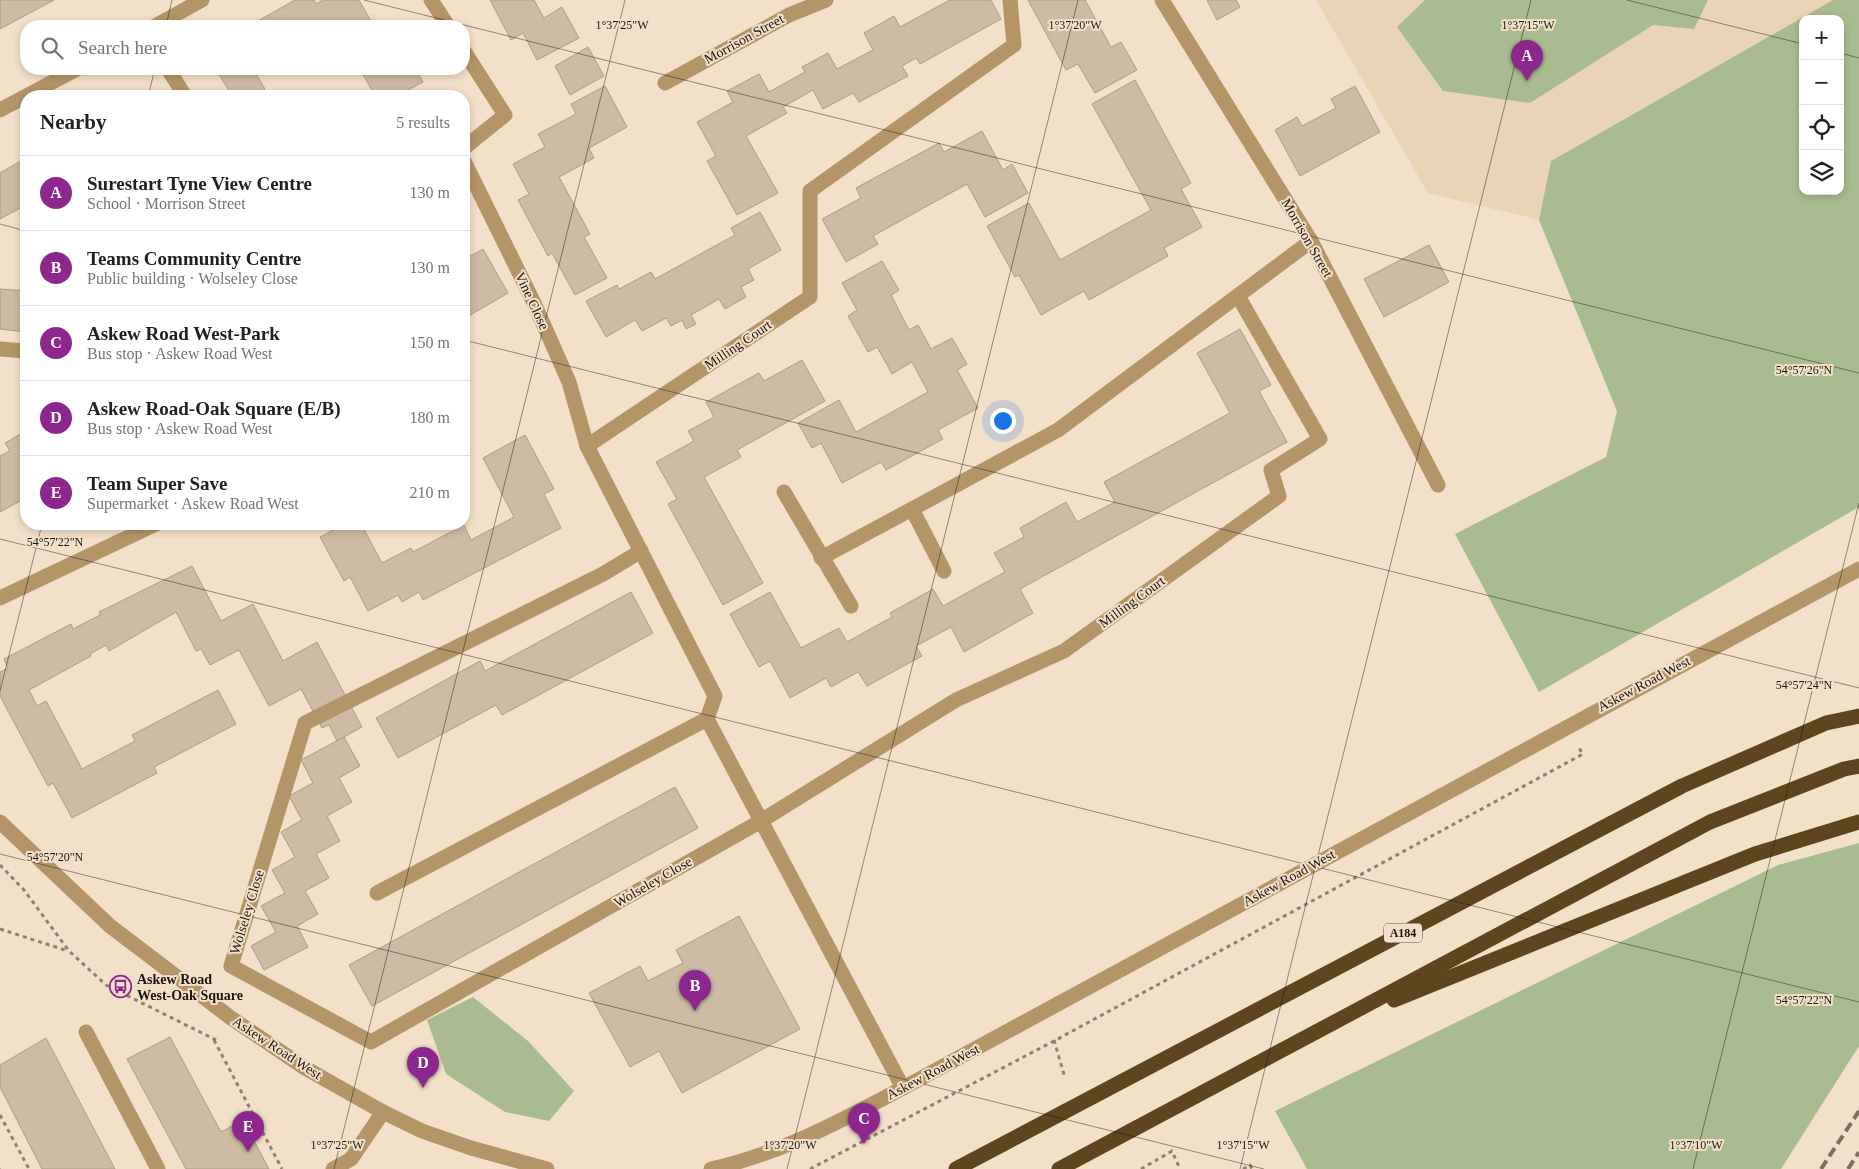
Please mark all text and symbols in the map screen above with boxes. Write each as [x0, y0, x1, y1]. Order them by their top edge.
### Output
street label: Morrison Street [702, 11, 786, 67]
map controls [1799, 15, 1844, 195]
button: + [1799, 15, 1844, 60]
text: 1°37'25"W [595, 18, 649, 32]
text: 1°37'20"W [1048, 18, 1102, 32]
text: 1°37'15"W [1501, 18, 1555, 32]
search box [20, 20, 470, 75]
icon: search [38, 34, 66, 62]
text: Search here [78, 37, 167, 58]
pin: A [1511, 40, 1543, 81]
button: − [1799, 60, 1844, 105]
button: locate [1799, 105, 1844, 150]
text: Nearby [40, 110, 107, 134]
text: 5 results [396, 114, 450, 131]
button: layers [1799, 150, 1844, 195]
text: Surestart Tyne View Centre [87, 173, 312, 194]
text: A [50, 184, 62, 201]
text: 130 m [410, 184, 450, 201]
text: School · Morrison Street [87, 195, 246, 212]
street label: Morrison Street [1278, 196, 1336, 280]
text: Teams Community Centre [87, 248, 301, 269]
text: B [51, 259, 61, 276]
text: 130 m [410, 259, 450, 276]
text: Public building · Wolseley Close [87, 270, 298, 287]
street label: Vine Close [512, 270, 552, 332]
street label: Milling Court [702, 317, 774, 373]
text: Askew Road West-Park [87, 323, 280, 344]
text: C [50, 334, 62, 351]
text: 150 m [410, 334, 450, 351]
text: Bus stop · Askew Road West [87, 345, 273, 362]
text: 54°57'26"N [1776, 363, 1833, 377]
text: Askew Road-Oak Square (E/B) [87, 398, 341, 419]
your location [990, 408, 1016, 434]
text: D [50, 409, 62, 426]
text: 180 m [410, 409, 450, 426]
text: Bus stop · Askew Road West [87, 420, 273, 437]
text: Team Super Save [87, 473, 227, 494]
text: E [51, 484, 61, 501]
text: 210 m [410, 484, 450, 501]
text: Supermarket · Askew Road West [87, 495, 299, 512]
text: 54°57'22"N [27, 535, 84, 549]
street label: Milling Court [1096, 573, 1168, 631]
street label: Askew Road West [1595, 653, 1693, 715]
text: 54°57'24"N [1776, 678, 1833, 692]
street label: Askew Road West [1240, 846, 1338, 909]
text: 54°57'20"N [27, 850, 84, 864]
street label: Wolseley Close [612, 854, 694, 910]
street label: Wolseley Close [227, 868, 267, 956]
road number: A184 [1384, 924, 1422, 942]
pin: B [679, 970, 711, 1011]
place label: Askew Road West-Oak Square [137, 972, 243, 1003]
bus stop icon: Askew Road West-Oak Square [109, 975, 133, 999]
text: 54°57'22"N [1776, 993, 1833, 1007]
street label: Askew Road West [230, 1014, 324, 1082]
street label: Askew Road West [884, 1041, 982, 1103]
pin: D [407, 1047, 439, 1088]
pin: C [848, 1103, 880, 1144]
pin: E [232, 1111, 264, 1152]
text: 1°37'25"W [310, 1138, 364, 1152]
text: 1°37'20"W [763, 1138, 817, 1152]
text: 1°37'15"W [1216, 1138, 1270, 1152]
text: 1°37'10"W [1669, 1138, 1723, 1152]

